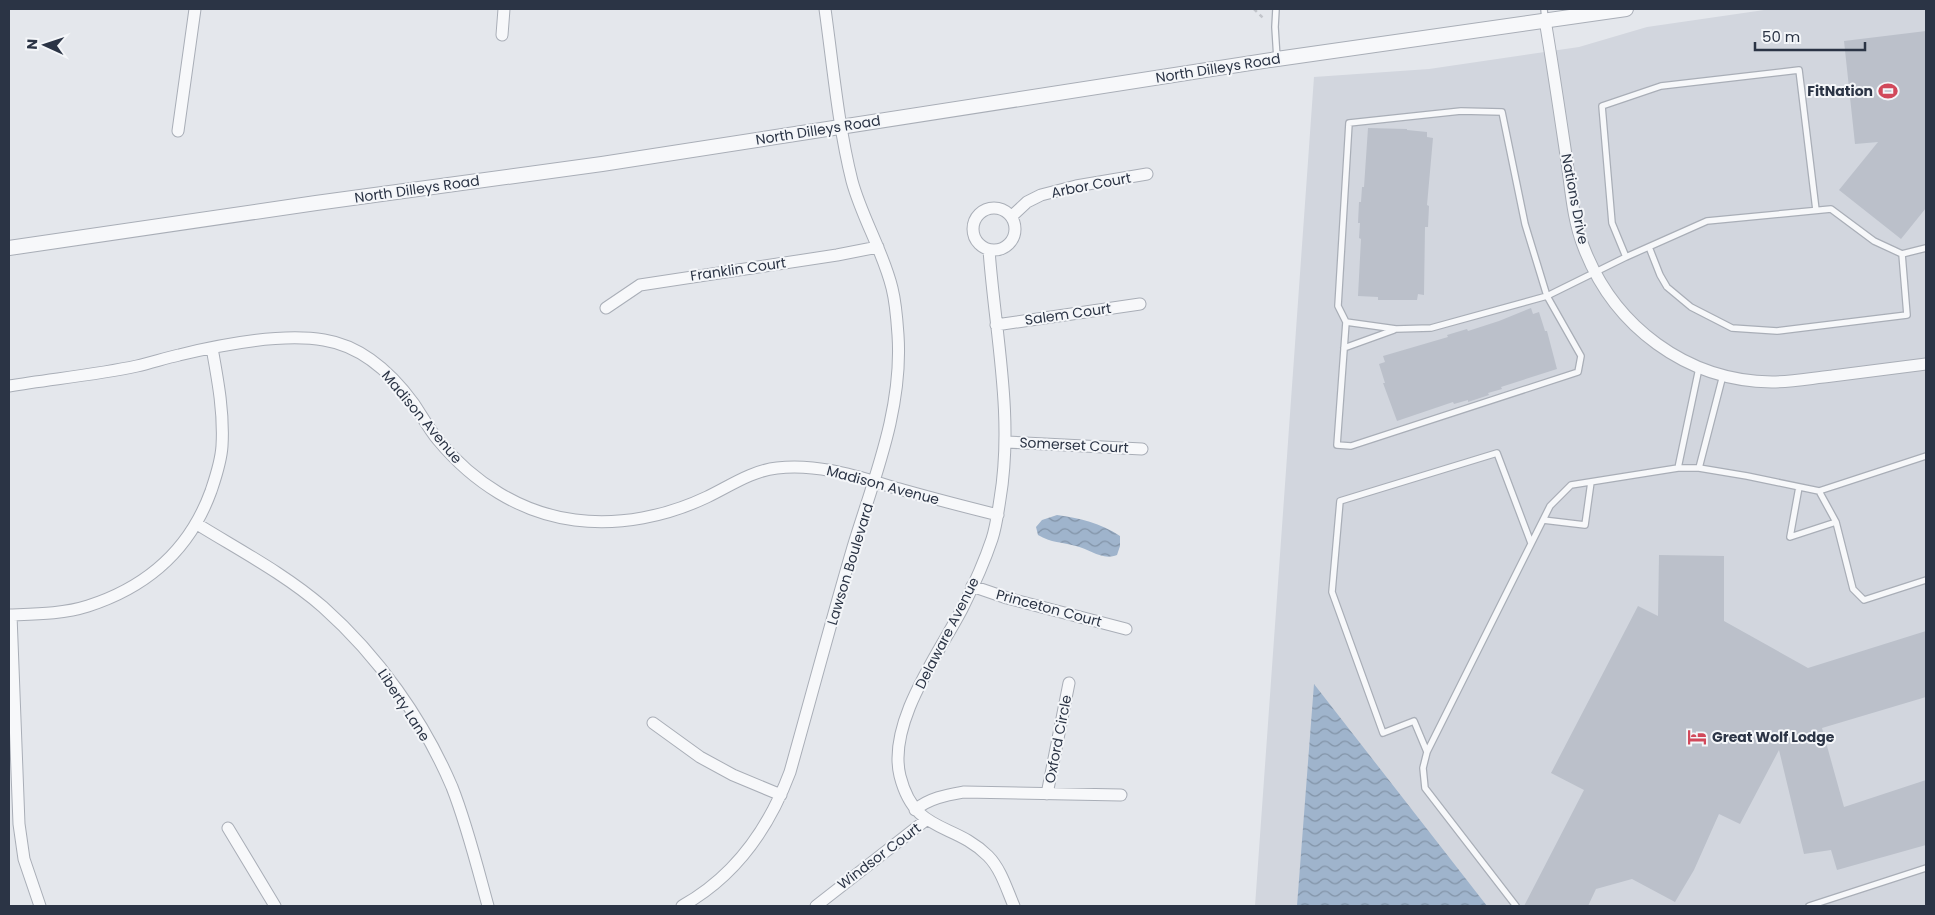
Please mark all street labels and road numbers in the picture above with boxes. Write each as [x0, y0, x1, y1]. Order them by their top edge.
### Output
street label: North Dilleys Road [1154, 48, 1282, 88]
street label: North Dilleys Road [754, 110, 882, 150]
street label: Nations Drive [1556, 152, 1594, 246]
street label: Arbor Court [1049, 167, 1133, 203]
street label: North Dilleys Road [353, 170, 481, 208]
street label: Franklin Court [689, 252, 787, 286]
street label: Salem Court [1024, 298, 1112, 330]
street label: Madison Avenue [377, 366, 467, 468]
street label: Somerset Court [1019, 432, 1129, 458]
street label: Madison Avenue [824, 460, 942, 510]
street label: Lawson Boulevard [822, 501, 878, 627]
street label: Delaware Avenue [910, 574, 984, 692]
street label: Princeton Court [994, 584, 1104, 632]
street label: Liberty Lane [373, 665, 435, 745]
street label: Oxford Circle [1040, 693, 1076, 785]
street label: Windsor Court [833, 818, 925, 894]

